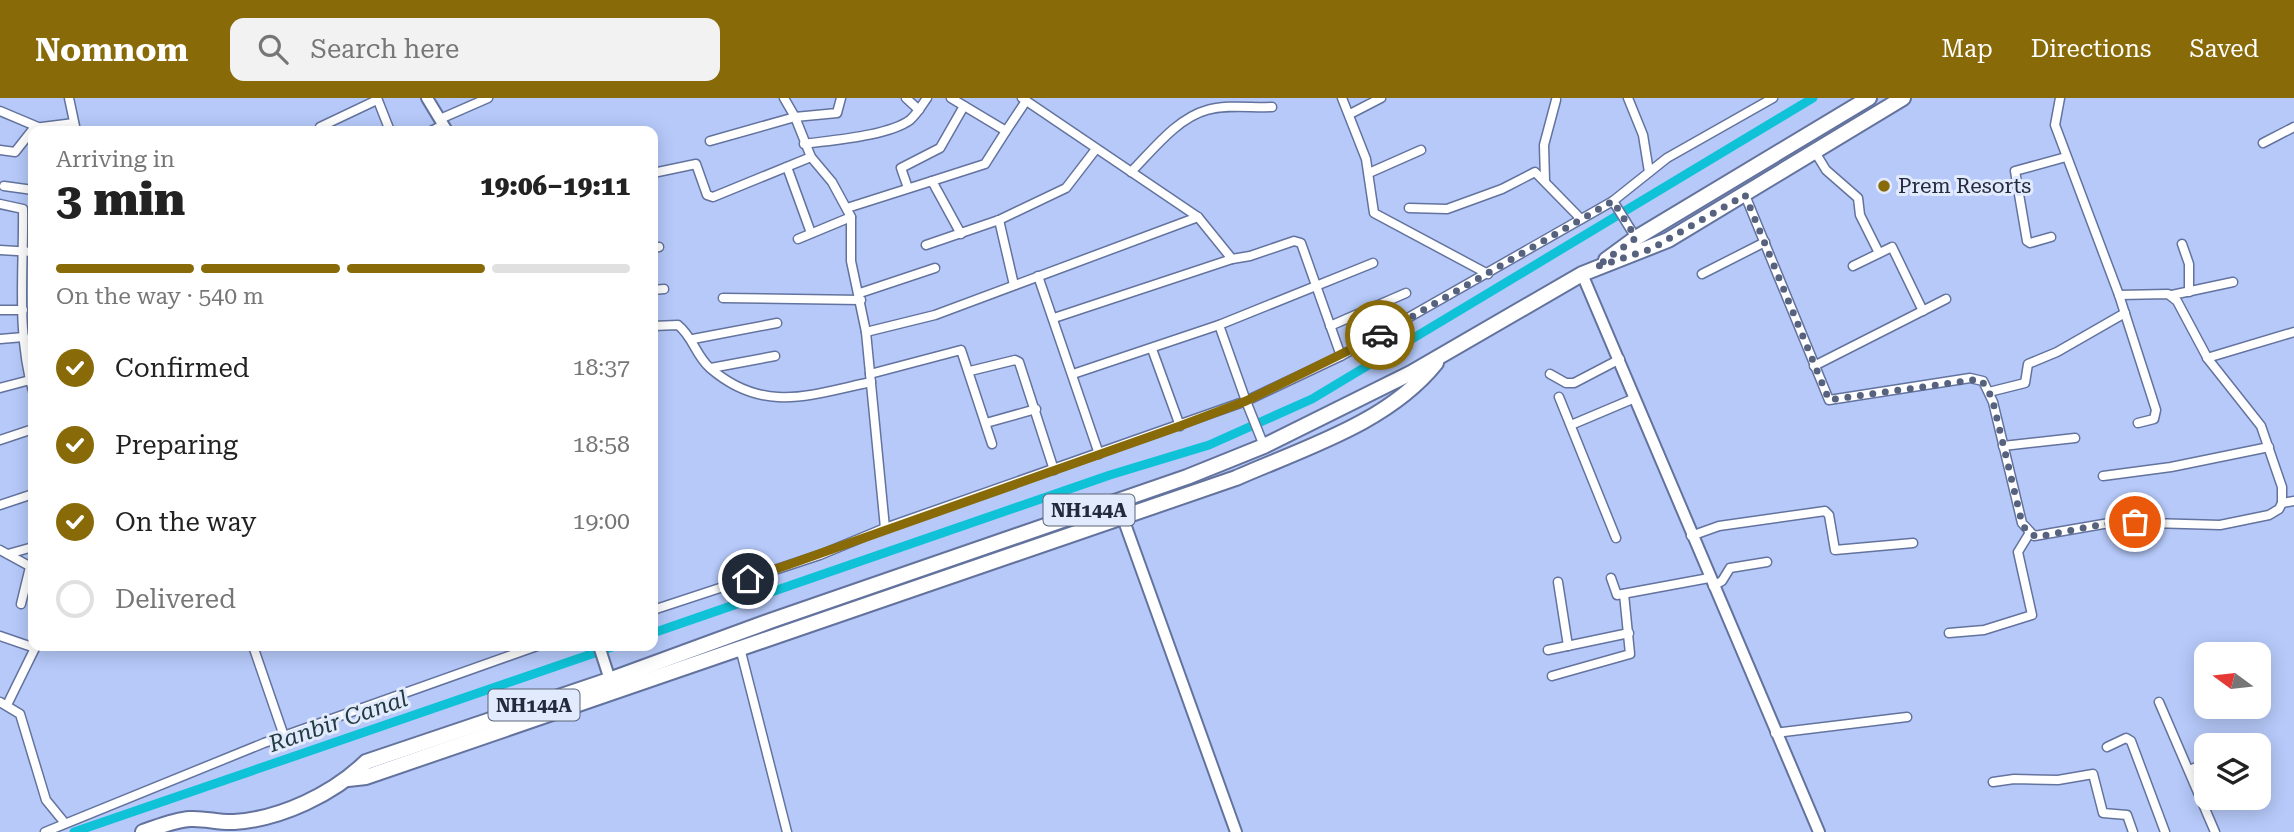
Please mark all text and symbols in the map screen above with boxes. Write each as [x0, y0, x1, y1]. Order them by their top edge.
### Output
search box [230, 18, 720, 81]
text: Nomnom [35, 30, 188, 69]
icon: search [254, 30, 292, 68]
text: Search here [310, 34, 459, 64]
text: Map [1941, 35, 1993, 63]
text: Directions [2031, 35, 2151, 63]
text: Saved [2189, 35, 2259, 63]
text: Arriving in [56, 146, 175, 173]
text: 19:06–19:11 [480, 171, 630, 201]
text: 3 min [56, 172, 185, 226]
place label: Prem Resorts [1898, 174, 2031, 198]
marker: Prem Resorts [1876, 178, 1892, 194]
text: On the way · 540 m [56, 283, 264, 310]
courier [1345, 300, 1415, 370]
icon: car [1361, 316, 1399, 354]
icon: check [56, 349, 94, 387]
text: Confirmed [115, 353, 250, 383]
text: 18:37 [573, 354, 630, 381]
icon: check [56, 426, 94, 464]
text: Preparing [115, 430, 238, 460]
text: 18:58 [573, 431, 630, 458]
pin [2105, 492, 2165, 552]
road number: NH144A [1044, 494, 1134, 526]
icon: check [56, 503, 94, 541]
icon: bag [2116, 503, 2154, 541]
text: On the way [115, 507, 256, 537]
text: 19:00 [573, 508, 630, 535]
pin [718, 549, 778, 609]
icon: home [729, 560, 767, 598]
text: Delivered [115, 584, 236, 614]
north arrow [2194, 642, 2272, 719]
map controls [2194, 642, 2271, 810]
water label: Ranbir Canal [264, 685, 411, 758]
road number: NH144A [489, 690, 580, 720]
button: layers [2194, 733, 2271, 810]

